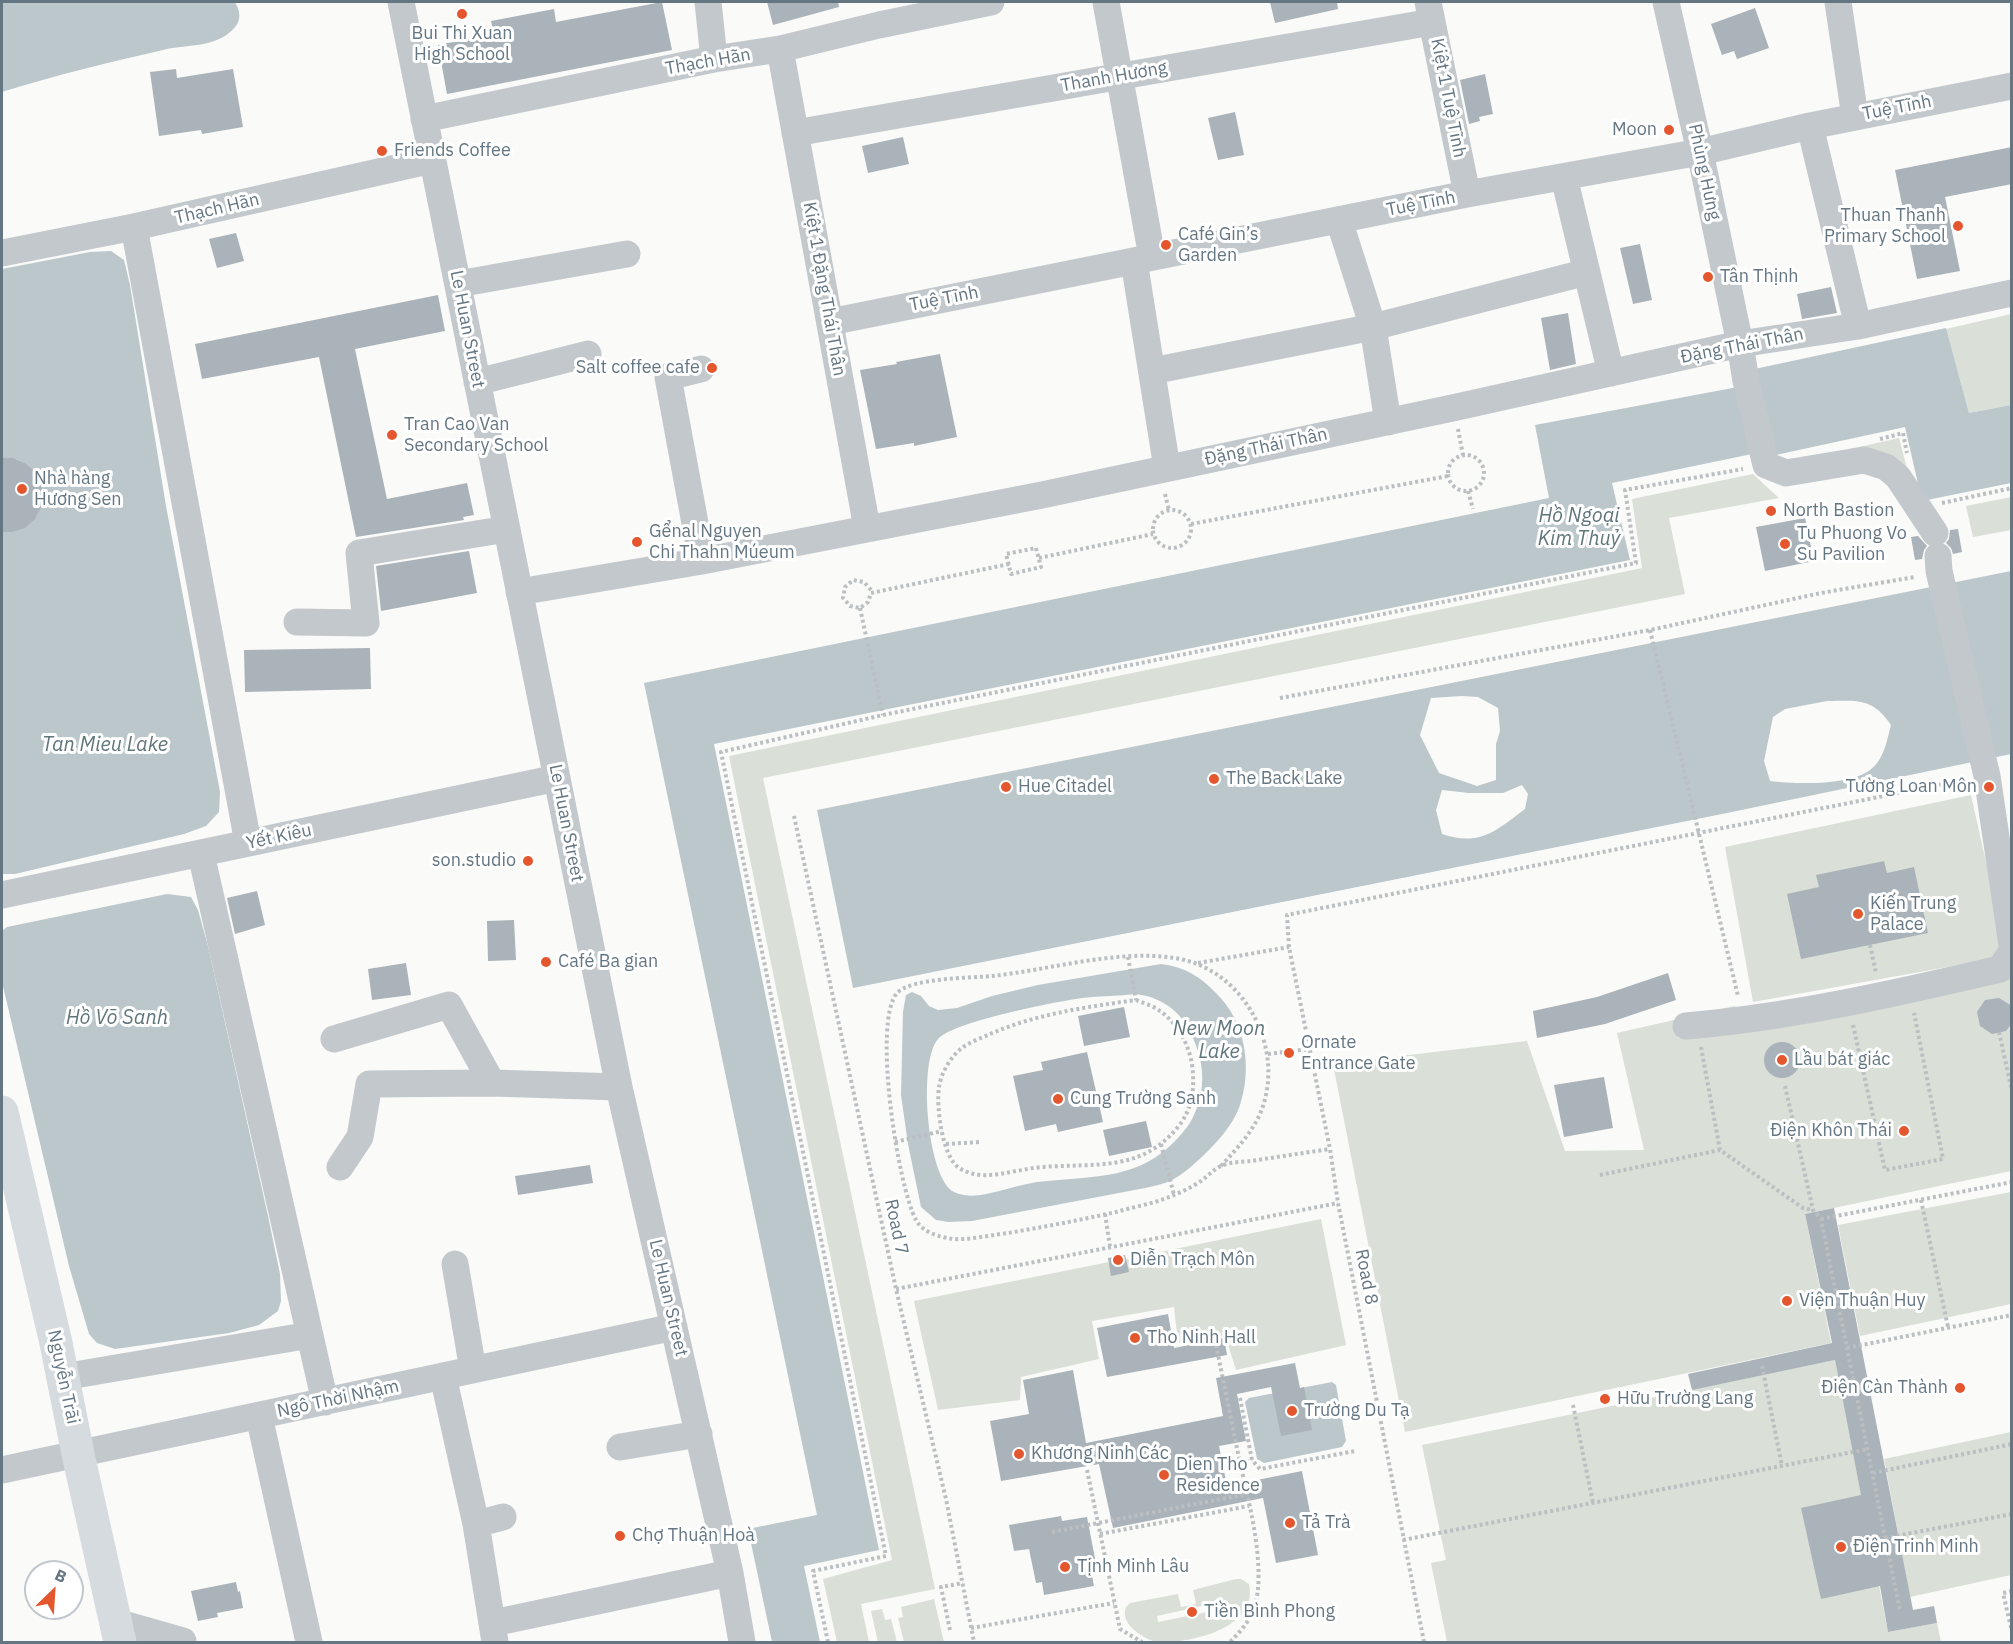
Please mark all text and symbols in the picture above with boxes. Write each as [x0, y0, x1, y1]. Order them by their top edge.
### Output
marker: Bui Thi Xuan High School [455, 7, 469, 21]
place label: Bui Thi Xuan High School [412, 23, 512, 66]
street label: Kiệt 1 Tuệ Tĩnh [1426, 36, 1470, 160]
street label: Thạch Hãn [664, 44, 752, 80]
street label: Thanh Hương [1059, 57, 1169, 97]
street label: Tuệ Tĩnh [1861, 91, 1933, 125]
place label: Moon [1612, 119, 1657, 141]
street label: Phùng Hưng [1683, 122, 1725, 222]
marker: Moon [1662, 123, 1676, 137]
place label: Friends Coffee [394, 140, 511, 162]
marker: Friends Coffee [375, 144, 389, 158]
street label: Tuệ Tĩnh [1385, 187, 1457, 221]
street label: Thạch Hãn [173, 189, 261, 229]
street label: Kiệt 1 Đặng Thái Thân [798, 200, 850, 378]
place label: Thuan Thanh Primary School [1824, 205, 1946, 248]
marker: Thuan Thanh Primary School [1951, 219, 1965, 233]
place label: Café Gin’s Garden [1178, 224, 1259, 266]
marker: Café Gin’s Garden [1159, 238, 1173, 252]
place label: Tân Thịnh [1720, 266, 1799, 288]
street label: Le Huan Street [445, 268, 489, 390]
marker: Tân Thịnh [1701, 270, 1715, 284]
street label: Tuệ Tĩnh [908, 282, 980, 316]
street label: Đặng Thái Thân [1679, 323, 1805, 369]
place label: Salt coffee cafe [576, 357, 700, 379]
marker: Salt coffee cafe [705, 361, 719, 375]
place label: Tran Cao Van Secondary School [404, 414, 548, 456]
street label: Đặng Thái Thân [1203, 423, 1329, 471]
marker: Tran Cao Van Secondary School [385, 428, 399, 442]
place label: Nhà hàng Hương Sen [34, 468, 122, 510]
marker: Nhà hàng Hương Sen [15, 482, 29, 496]
place label: North Bastion [1783, 500, 1894, 522]
water label: Hồ Ngoại Kim Thuỷ [1538, 504, 1620, 551]
marker: North Bastion [1764, 504, 1778, 518]
place label: Gểnal Nguyen Chi Thahn Múeum [649, 521, 795, 564]
place label: Tu Phuong Vo Su Pavilion [1797, 523, 1907, 566]
marker: Gểnal Nguyen Chi Thahn Múeum [630, 535, 644, 549]
marker: Tu Phuong Vo Su Pavilion [1778, 537, 1792, 551]
water label: Tan Mieu Lake [42, 733, 168, 757]
street label: Le Huan Street [544, 762, 588, 884]
place label: The Back Lake [1226, 768, 1342, 790]
marker: The Back Lake [1207, 772, 1221, 786]
place label: Hue Citadel [1018, 776, 1112, 798]
place label: Tường Loan Môn [1845, 776, 1977, 798]
marker: Hue Citadel [999, 780, 1013, 794]
marker: Tường Loan Môn [1982, 780, 1996, 794]
street label: Yết Kiêu [244, 820, 314, 854]
place label: son.studio [432, 850, 516, 872]
marker: son.studio [521, 854, 535, 868]
place label: Kiến Trung Palace [1870, 893, 1956, 936]
marker: Kiến Trung Palace [1851, 907, 1865, 921]
place label: Café Ba gian [558, 951, 658, 973]
marker: Café Ba gian [539, 955, 553, 969]
water label: Hồ Võ Sanh [66, 1006, 168, 1030]
water label: New Moon Lake [1173, 1017, 1265, 1064]
place label: Ornate Entrance Gate [1301, 1032, 1416, 1074]
marker: Ornate Entrance Gate [1282, 1046, 1296, 1060]
place label: Lầu bát giác [1794, 1049, 1890, 1071]
marker: Lầu bát giác [1775, 1053, 1789, 1067]
place label: Cung Trường Sanh [1070, 1088, 1216, 1110]
marker: Cung Trường Sanh [1051, 1092, 1065, 1106]
place label: Điện Khôn Thái [1770, 1120, 1892, 1142]
marker: Điện Khôn Thái [1897, 1124, 1911, 1138]
street label: Road 7 [880, 1197, 912, 1257]
street label: Le Huan Street [644, 1237, 692, 1359]
street label: Road 8 [1350, 1247, 1382, 1307]
place label: Diễn Trạch Môn [1130, 1249, 1255, 1271]
marker: Diễn Trạch Môn [1111, 1253, 1125, 1267]
place label: Viện Thuận Huy [1799, 1290, 1926, 1312]
marker: Viện Thuận Huy [1780, 1294, 1794, 1308]
place label: Tho Ninh Hall [1147, 1327, 1256, 1349]
street label: Nguyễn Trãi [42, 1328, 84, 1426]
marker: Tho Ninh Hall [1128, 1331, 1142, 1345]
street label: Ngô Thời Nhậm [275, 1376, 401, 1422]
place label: Điện Càn Thành [1821, 1377, 1948, 1399]
marker: Điện Càn Thành [1953, 1381, 1967, 1395]
place label: Hữu Trường Lang [1617, 1388, 1753, 1410]
marker: Hữu Trường Lang [1598, 1392, 1612, 1406]
place label: Trường Du Tạ [1304, 1400, 1410, 1422]
marker: Trường Du Tạ [1285, 1404, 1299, 1418]
place label: Khương Ninh Các [1031, 1443, 1169, 1465]
marker: Khương Ninh Các [1012, 1447, 1026, 1461]
place label: Dien Tho Residence [1176, 1454, 1260, 1496]
marker: Dien Tho Residence [1157, 1468, 1171, 1482]
place label: Tả Trà [1302, 1512, 1351, 1534]
marker: Tả Trà [1283, 1516, 1297, 1530]
place label: Chợ Thuận Hoà [632, 1525, 755, 1547]
marker: Chợ Thuận Hoà [613, 1529, 627, 1543]
place label: Điện Trinh Minh [1853, 1536, 1979, 1558]
marker: Điện Trinh Minh [1834, 1540, 1848, 1554]
place label: Tịnh Minh Lâu [1077, 1556, 1189, 1578]
north arrow [24, 1560, 84, 1620]
marker: Tịnh Minh Lâu [1058, 1560, 1072, 1574]
text: B [52, 1564, 70, 1587]
place label: Tiền Bình Phong [1204, 1601, 1335, 1623]
marker: Tiền Bình Phong [1185, 1605, 1199, 1619]

